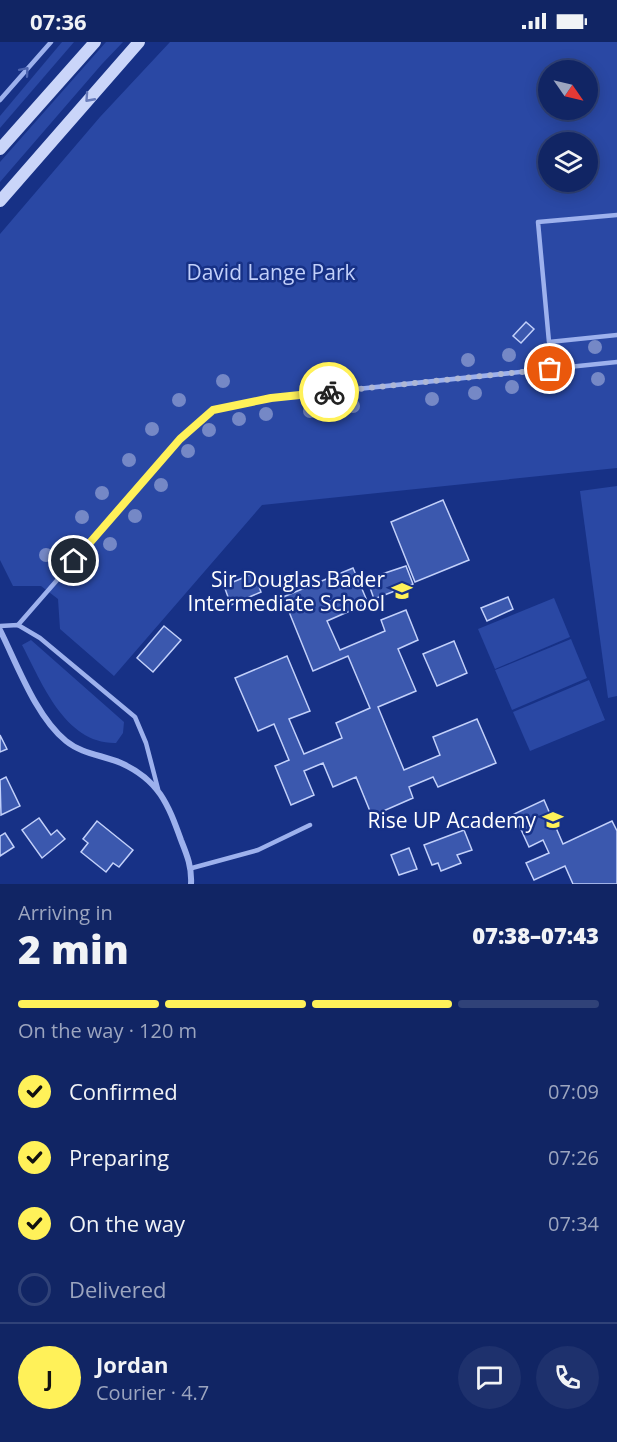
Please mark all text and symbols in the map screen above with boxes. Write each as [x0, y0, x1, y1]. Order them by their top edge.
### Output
text: 07:36 [30, 6, 87, 36]
north arrow [538, 60, 598, 120]
map controls [538, 60, 598, 192]
one-way arrow [18, 67, 29, 78]
one-way arrow [85, 91, 96, 101]
button: layers [538, 132, 598, 192]
park label: David Lange Park [186, 258, 356, 286]
pin [524, 343, 575, 394]
icon: bag [533, 352, 566, 385]
courier [299, 362, 359, 422]
icon: bike [313, 376, 346, 409]
pin [48, 535, 99, 586]
icon: home [57, 544, 90, 577]
place label: Sir Douglas Bader Intermediate School [188, 565, 385, 617]
school or university icon: Sir Douglas Bader Intermediate School [390, 579, 414, 603]
place label: Rise UP Academy [367, 806, 536, 834]
school or university icon: Rise UP Academy [541, 808, 565, 832]
text: Arriving in [18, 899, 113, 926]
text: 07:38–07:43 [472, 920, 599, 950]
text: 2 min [18, 922, 129, 975]
text: On the way · 120 m [18, 1017, 197, 1044]
icon: check [18, 1075, 51, 1108]
text: Confirmed [69, 1076, 178, 1106]
text: 07:09 [548, 1078, 599, 1105]
icon: check [18, 1141, 51, 1174]
text: Preparing [69, 1142, 169, 1172]
text: 07:26 [548, 1144, 599, 1171]
icon: check [18, 1207, 51, 1240]
text: On the way [69, 1208, 185, 1238]
text: 07:34 [548, 1210, 599, 1237]
text: Delivered [69, 1274, 167, 1304]
button: chat [458, 1346, 521, 1409]
button: phone [536, 1346, 599, 1409]
text: Jordan [96, 1349, 169, 1379]
text: J [46, 1362, 53, 1392]
text: Courier · 4.7 [96, 1379, 209, 1406]

